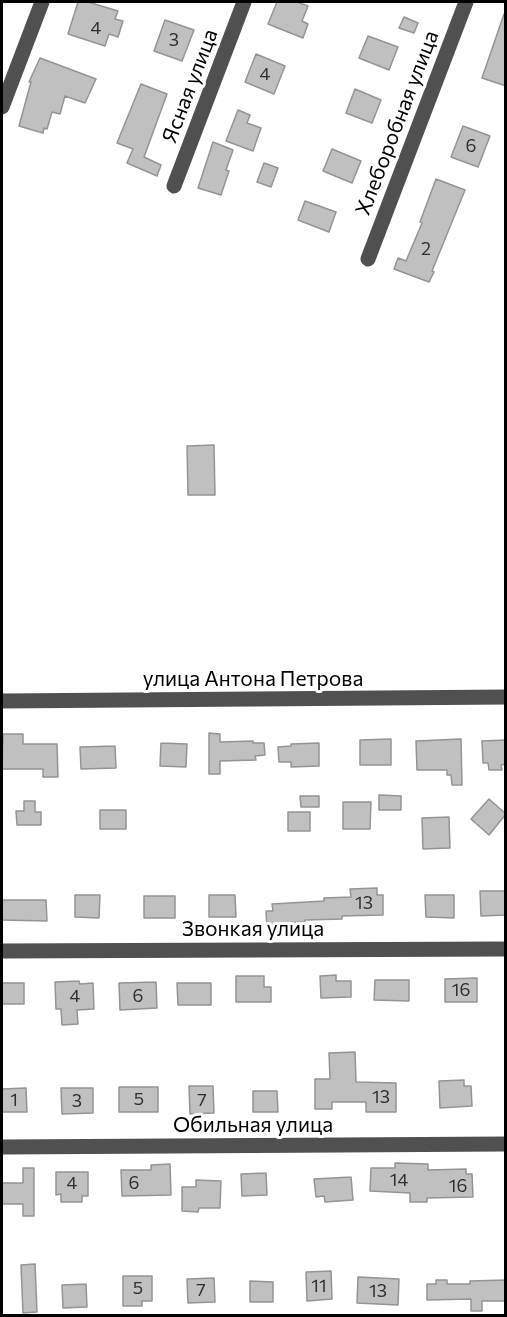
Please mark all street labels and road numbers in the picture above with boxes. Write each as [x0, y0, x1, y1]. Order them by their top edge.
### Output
street label: Ясная улица [157, 26, 223, 146]
street label: Хлеборобная улица [350, 27, 444, 219]
street label: улица Антона Петрова [143, 666, 363, 692]
street label: Звонкая улица [182, 916, 324, 942]
street label: Обильная улица [173, 1112, 333, 1138]

